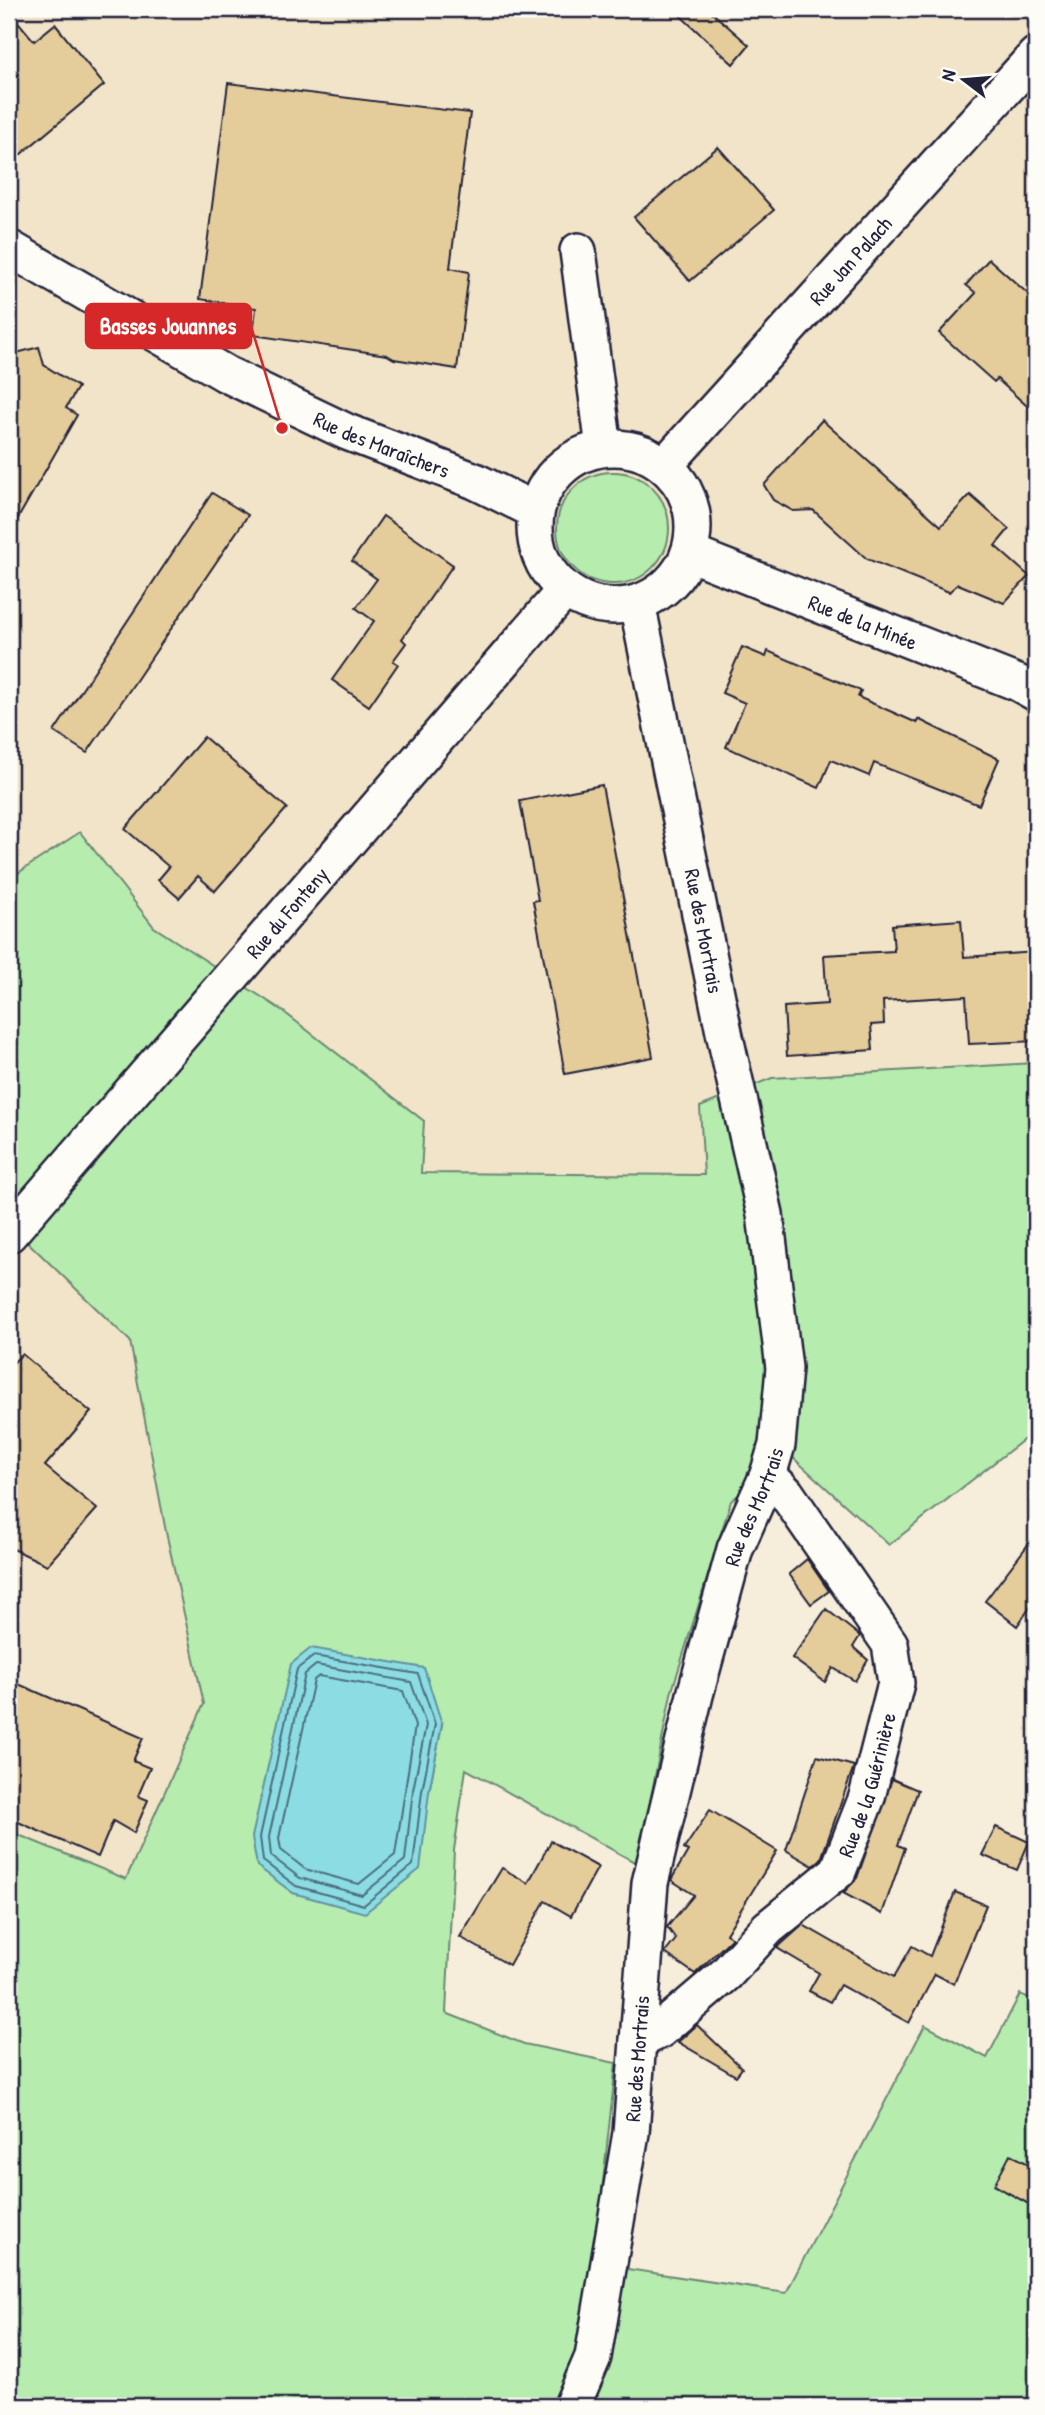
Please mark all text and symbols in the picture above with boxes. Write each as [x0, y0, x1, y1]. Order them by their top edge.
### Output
north arrow [930, 46, 1000, 116]
text: N [934, 67, 962, 84]
street label: Rue Jan Palach [802, 209, 898, 311]
callout: Basses Jouannes [86, 304, 251, 348]
text: Basses Jouannes [100, 310, 236, 341]
street label: Rue des Maraîchers [309, 404, 454, 484]
street label: Rue de la Minée [804, 587, 922, 656]
street label: Rue du Fonteny [239, 860, 335, 964]
street label: Rue des Mortrais [678, 866, 730, 996]
street label: Rue des Mortrais [717, 1444, 790, 1569]
street label: Rue de la Guérinière [830, 1709, 902, 1861]
street label: Rue des Mortrais [617, 1995, 656, 2123]

